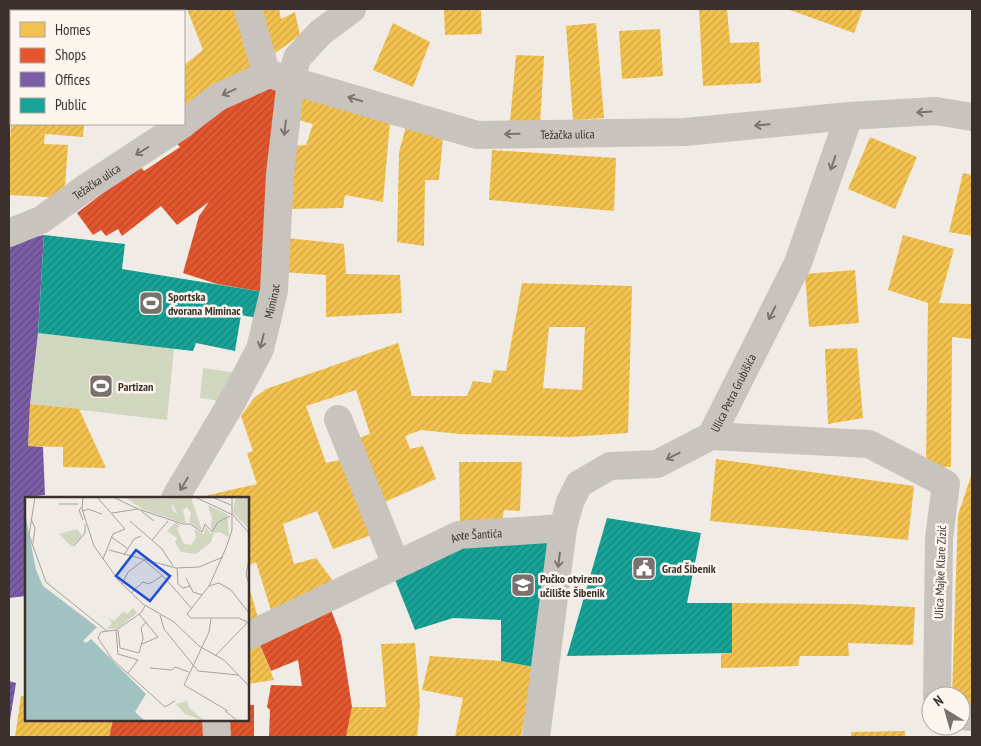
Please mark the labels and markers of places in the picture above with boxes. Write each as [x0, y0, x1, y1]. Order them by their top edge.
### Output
place label: Sportska dvorana Miminac [168, 289, 241, 318]
sports icon: Sportska dvorana Miminac [138, 290, 164, 316]
sports icon: Partizan [88, 373, 114, 399]
place label: Partizan [118, 379, 153, 394]
public building icon: Grad Šibenik [631, 555, 657, 581]
place label: Grad Šibenik [662, 561, 716, 576]
place label: Pučko otvireno učilište Šibenik [540, 571, 605, 600]
school or university icon: Pučko otvireno učilište Šibenik [510, 572, 536, 598]

